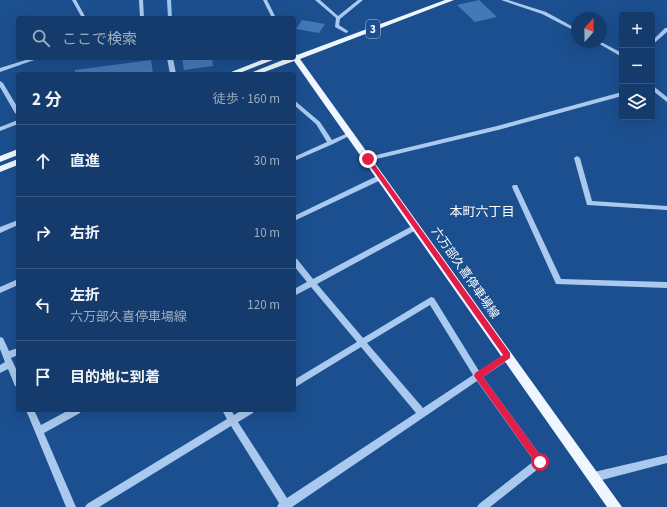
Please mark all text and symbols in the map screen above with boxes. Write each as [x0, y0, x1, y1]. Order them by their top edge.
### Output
north arrow [571, 12, 607, 48]
map controls [619, 12, 655, 120]
button: + [619, 12, 655, 48]
search box [16, 16, 296, 60]
road number: 3 [366, 20, 380, 38]
icon: search [30, 27, 52, 49]
text: ここで検索 [62, 29, 137, 50]
button: − [619, 48, 655, 84]
button: layers [619, 84, 655, 120]
text: 2 分 [32, 88, 61, 112]
text: 徒歩 · 160 m [213, 90, 280, 108]
icon: ahead [32, 150, 54, 172]
route end [359, 150, 377, 168]
text: 直進 [70, 151, 100, 172]
text: 30 m [254, 152, 280, 170]
district label: 本町六丁目 [449, 203, 515, 221]
icon: right [32, 222, 54, 244]
text: 右折 [70, 223, 100, 244]
text: 10 m [254, 224, 280, 242]
street label: 六万部久喜停車場線 [427, 224, 503, 322]
text: 左折 [70, 285, 100, 306]
icon: left [32, 294, 54, 316]
text: 120 m [247, 296, 280, 314]
text: 六万部久喜停車場線 [70, 308, 187, 326]
icon: arrive [32, 366, 54, 388]
text: 目的地に到着 [70, 367, 160, 388]
route start [531, 453, 549, 471]

